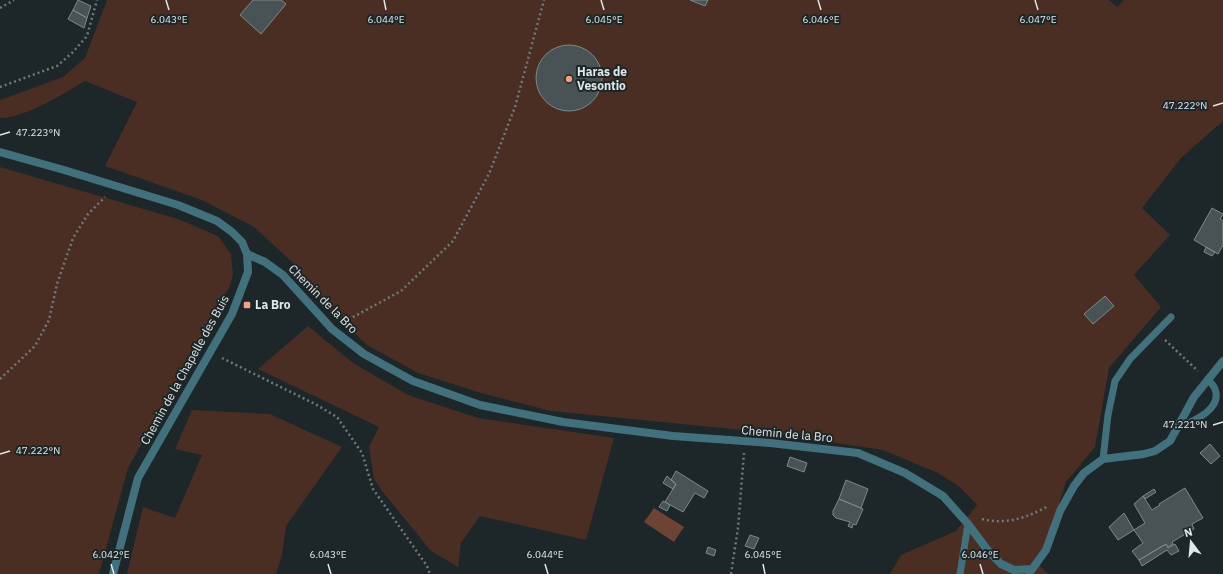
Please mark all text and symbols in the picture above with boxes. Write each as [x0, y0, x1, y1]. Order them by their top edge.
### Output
text: 6.043°E [150, 13, 188, 26]
text: 6.044°E [367, 13, 405, 26]
text: 6.045°E [585, 13, 623, 26]
text: 6.046°E [802, 13, 840, 26]
text: 6.047°E [1019, 13, 1057, 26]
place label: Haras de Vesontio [577, 64, 627, 93]
marker: Haras de Vesontio [564, 74, 574, 84]
text: 47.222°N [1163, 99, 1207, 112]
text: 47.223°N [16, 126, 60, 139]
street label: Chemin de la Bro [286, 261, 361, 337]
street label: Chemin de la Chapelle des Buis [137, 292, 232, 447]
place label: La Bro [255, 297, 291, 312]
marker: La Bro [242, 300, 252, 310]
text: 47.221°N [1163, 418, 1207, 431]
street label: Chemin de la Bro [741, 422, 834, 445]
text: 47.222°N [16, 444, 60, 457]
north arrow [1171, 522, 1211, 562]
text: N [1182, 525, 1194, 540]
text: 6.042°E [92, 548, 130, 561]
text: 6.043°E [309, 548, 347, 561]
text: 6.044°E [526, 548, 564, 561]
text: 6.045°E [744, 548, 782, 561]
text: 6.046°E [961, 548, 999, 561]

